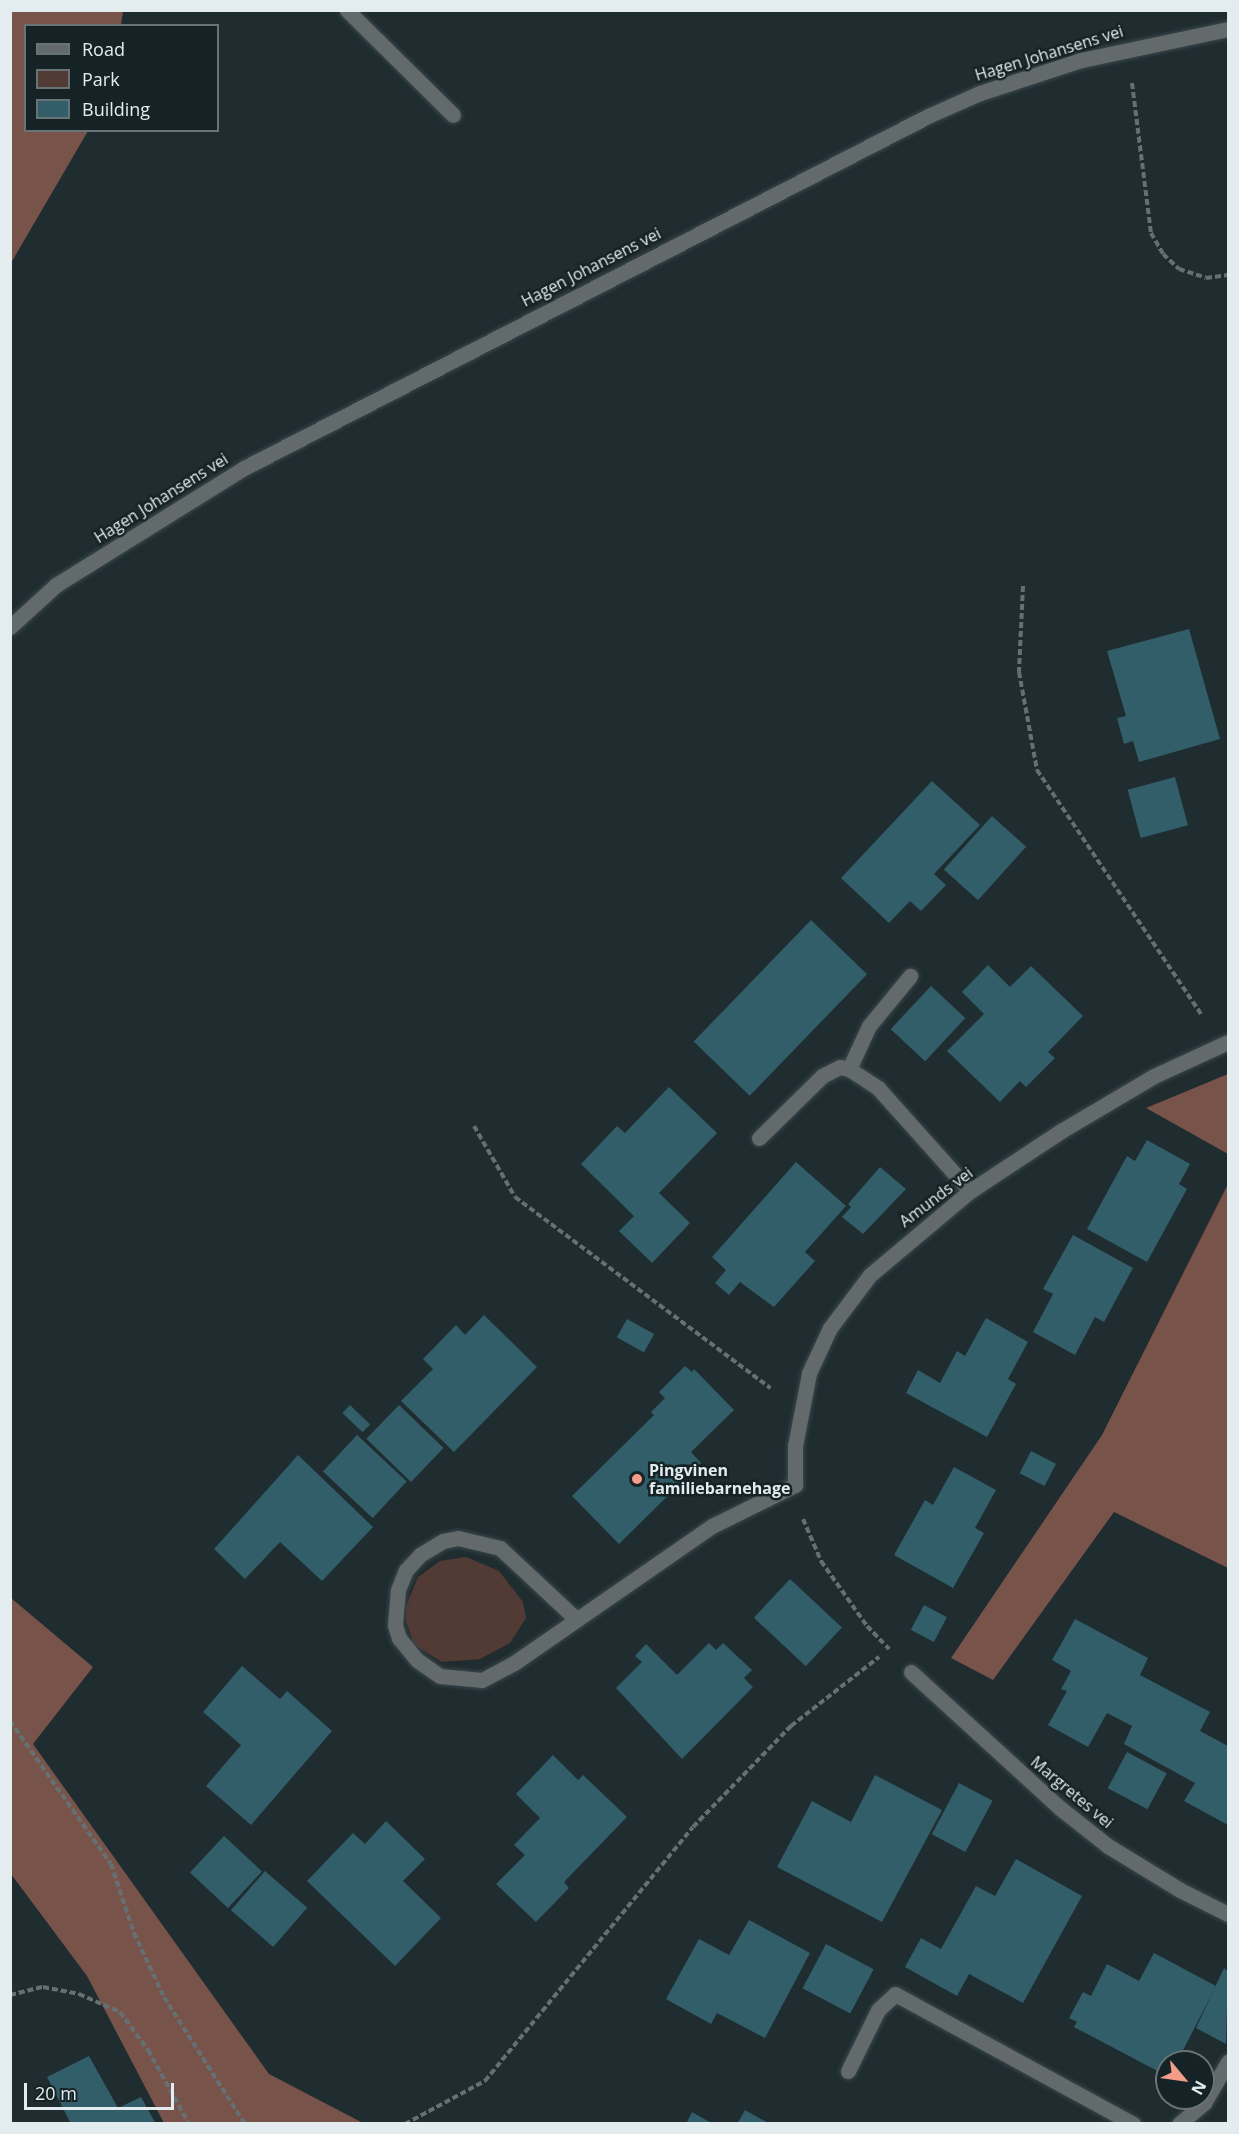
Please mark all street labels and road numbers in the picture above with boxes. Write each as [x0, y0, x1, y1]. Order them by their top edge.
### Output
street label: Hagen Johansens vei [973, 21, 1125, 85]
street label: Hagen Johansens vei [518, 223, 664, 311]
street label: Hagen Johansens vei [91, 449, 231, 547]
street label: Amunds vei [895, 1163, 977, 1231]
street label: Margretes vei [1027, 1752, 1117, 1832]

